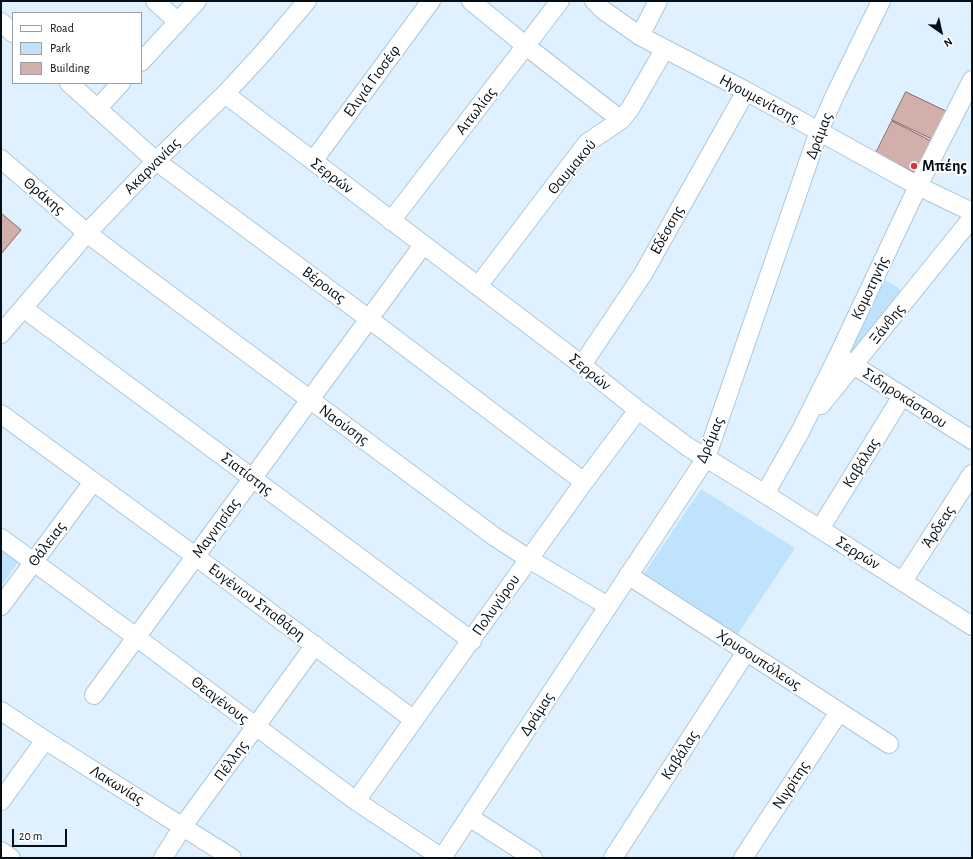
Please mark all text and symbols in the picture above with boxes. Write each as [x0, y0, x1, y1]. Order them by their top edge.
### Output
legend [12, 12, 142, 84]
north arrow [921, 12, 961, 52]
text: Road [50, 22, 74, 34]
text: N [942, 36, 954, 49]
street label: Ελιγιά Γιοσέφ [339, 41, 405, 121]
text: Park [50, 42, 71, 54]
text: Building [50, 62, 90, 74]
street label: Ηγουμενίτσης [716, 70, 802, 128]
street label: Αιτωλίας [451, 83, 501, 139]
street label: Δράμας [801, 110, 837, 162]
street label: Ακαρνανίας [120, 134, 184, 198]
street label: Θαυμακού [543, 136, 601, 198]
street label: Σερρών [307, 154, 357, 198]
place label: Μπέης [922, 156, 967, 176]
marker: Μπέης [909, 161, 919, 171]
street label: Θράκης [19, 173, 69, 219]
street label: Εδέσσης [646, 202, 688, 258]
street label: Κομοτηνής [847, 253, 893, 323]
street label: Βέροιας [298, 262, 350, 308]
street label: Ξάνθης [865, 300, 909, 348]
street label: Σερρών [565, 349, 615, 395]
street label: Σιδηροκάστρου [859, 364, 951, 432]
street label: Ναούσης [315, 400, 373, 450]
street label: Δράμας [692, 414, 728, 466]
street label: Καβάλας [838, 435, 884, 491]
street label: Σιατίστης [217, 448, 277, 500]
street label: Μαγνησίας [188, 494, 244, 562]
street label: Άρδεας [917, 502, 959, 552]
street label: Θάλειας [24, 518, 70, 570]
street label: Σερρών [832, 532, 884, 574]
street label: Ευγένιου Σπαθάρη [205, 559, 309, 645]
street label: Πολυγύρου [468, 571, 524, 639]
street label: Χρυσουπόλεως [713, 625, 805, 695]
street label: Θεαγένους [187, 672, 253, 728]
street label: Δράμας [516, 688, 558, 740]
street label: Καβάλας [657, 727, 703, 783]
street label: Πέλλης [210, 737, 252, 785]
street label: Νιγρίτης [768, 757, 814, 813]
street label: Λακωνίας [86, 761, 148, 809]
scale bar [14, 821, 69, 847]
text: 20 m [19, 830, 42, 842]

